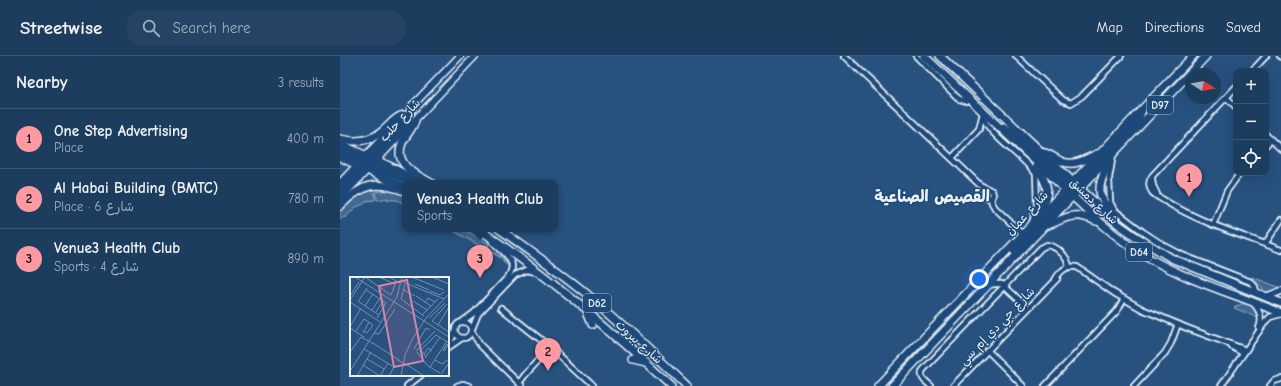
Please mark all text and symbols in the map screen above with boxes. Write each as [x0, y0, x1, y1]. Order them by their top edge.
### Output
search box [126, 10, 406, 46]
text: Streetwise [20, 17, 102, 39]
icon: search [140, 17, 162, 39]
text: Search here [172, 19, 250, 37]
text: Map [1096, 19, 1123, 36]
text: Directions [1145, 19, 1204, 36]
text: Saved [1226, 19, 1261, 36]
north arrow [1185, 68, 1221, 104]
map controls [1233, 68, 1269, 176]
button: + [1233, 68, 1269, 104]
text: Nearby [16, 73, 67, 92]
text: 3 results [278, 75, 324, 90]
street label: شارع حلب [377, 96, 425, 146]
road number: D97 [1147, 96, 1173, 114]
button: − [1233, 104, 1269, 140]
text: One Step Advertising [54, 122, 188, 140]
text: 1 [26, 131, 32, 146]
text: 400 m [287, 131, 324, 146]
text: Place [54, 140, 84, 155]
button: locate [1233, 140, 1269, 176]
pin: 1 [1176, 164, 1202, 197]
street label: شارع دمشق [1066, 175, 1121, 228]
text: Al Habai Building (BMTC) [54, 179, 218, 197]
popup [402, 180, 558, 232]
district label: القصيص الصناعية [874, 188, 990, 206]
street label: شارع عمان [1003, 188, 1053, 239]
text: Venue3 Health Club [417, 190, 543, 208]
text: 2 [26, 191, 32, 206]
text: 780 m [288, 191, 324, 206]
text: Place · شارع 6 [54, 199, 134, 214]
text: Sports [417, 208, 452, 223]
text: Venue3 Health Club [54, 239, 180, 257]
road number: D64 [1126, 243, 1152, 261]
pin: 3 [467, 245, 493, 278]
text: 3 [26, 251, 32, 266]
text: 890 m [287, 251, 324, 266]
text: Sports · شارع 4 [54, 259, 139, 274]
your location [969, 269, 989, 289]
inset map [350, 277, 449, 376]
street label: شارع جي دي إم سي [956, 284, 1041, 371]
road number: D62 [583, 294, 611, 312]
street label: شارع بيروت [611, 317, 665, 368]
pin: 2 [535, 338, 561, 371]

